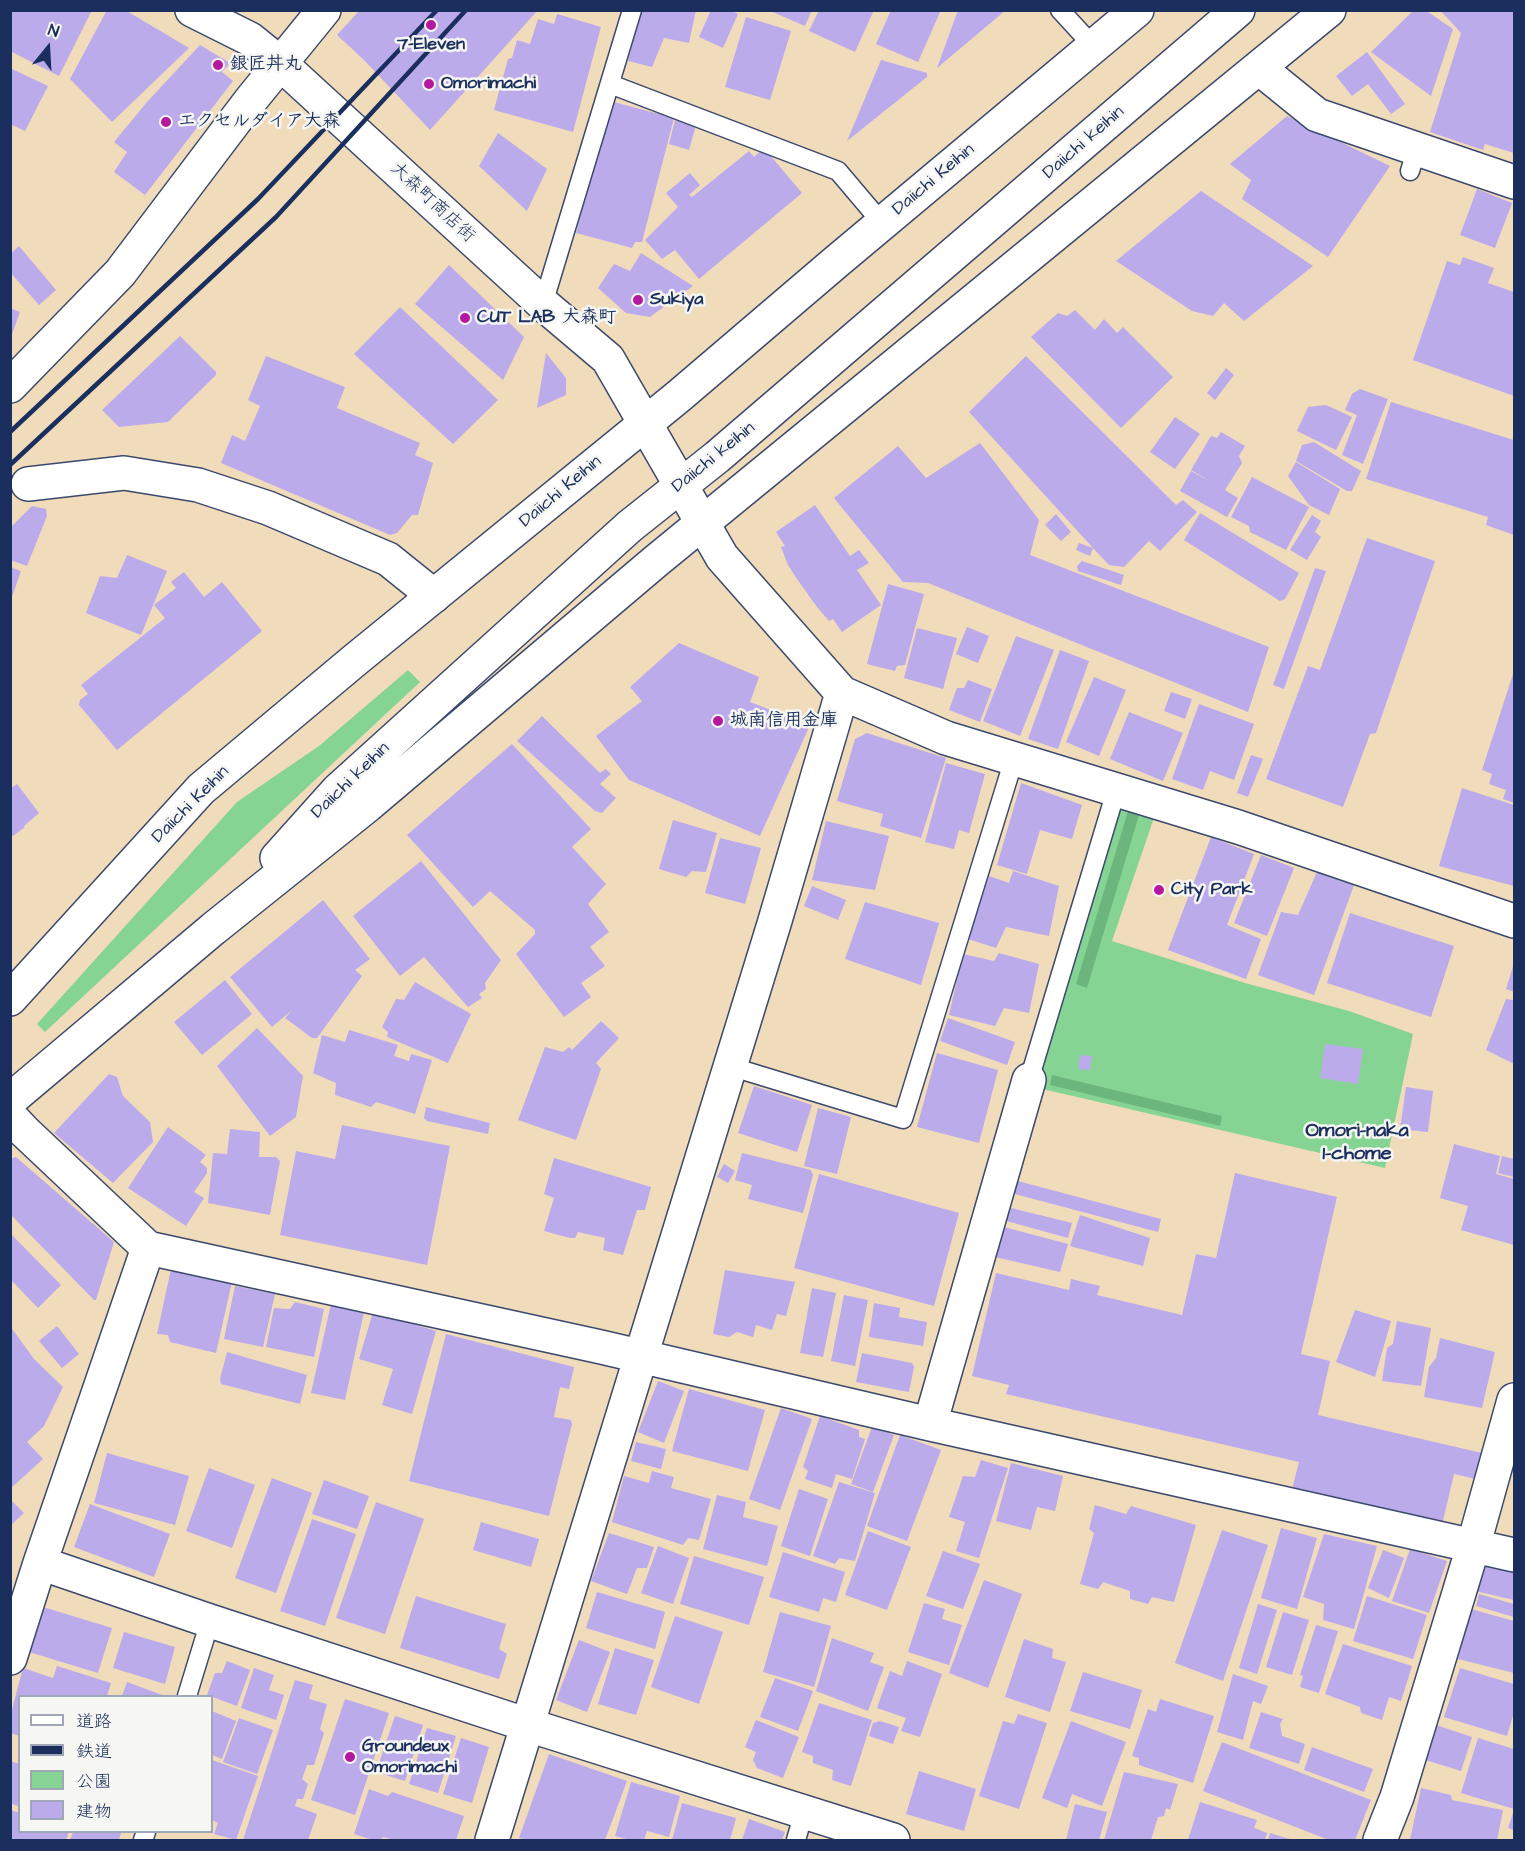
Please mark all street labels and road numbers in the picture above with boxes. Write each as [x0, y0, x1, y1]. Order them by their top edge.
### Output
street label: Daiichi keihin [1039, 102, 1129, 184]
street label: Daiichi Keihin [889, 139, 979, 221]
street label: 大森町商店街 [385, 158, 479, 248]
street label: Daiichi keihin [668, 418, 760, 498]
street label: Daiichi Keihin [516, 451, 606, 533]
street label: Daiichi keihin [307, 738, 395, 824]
street label: Daiichi Keihin [148, 762, 234, 848]

